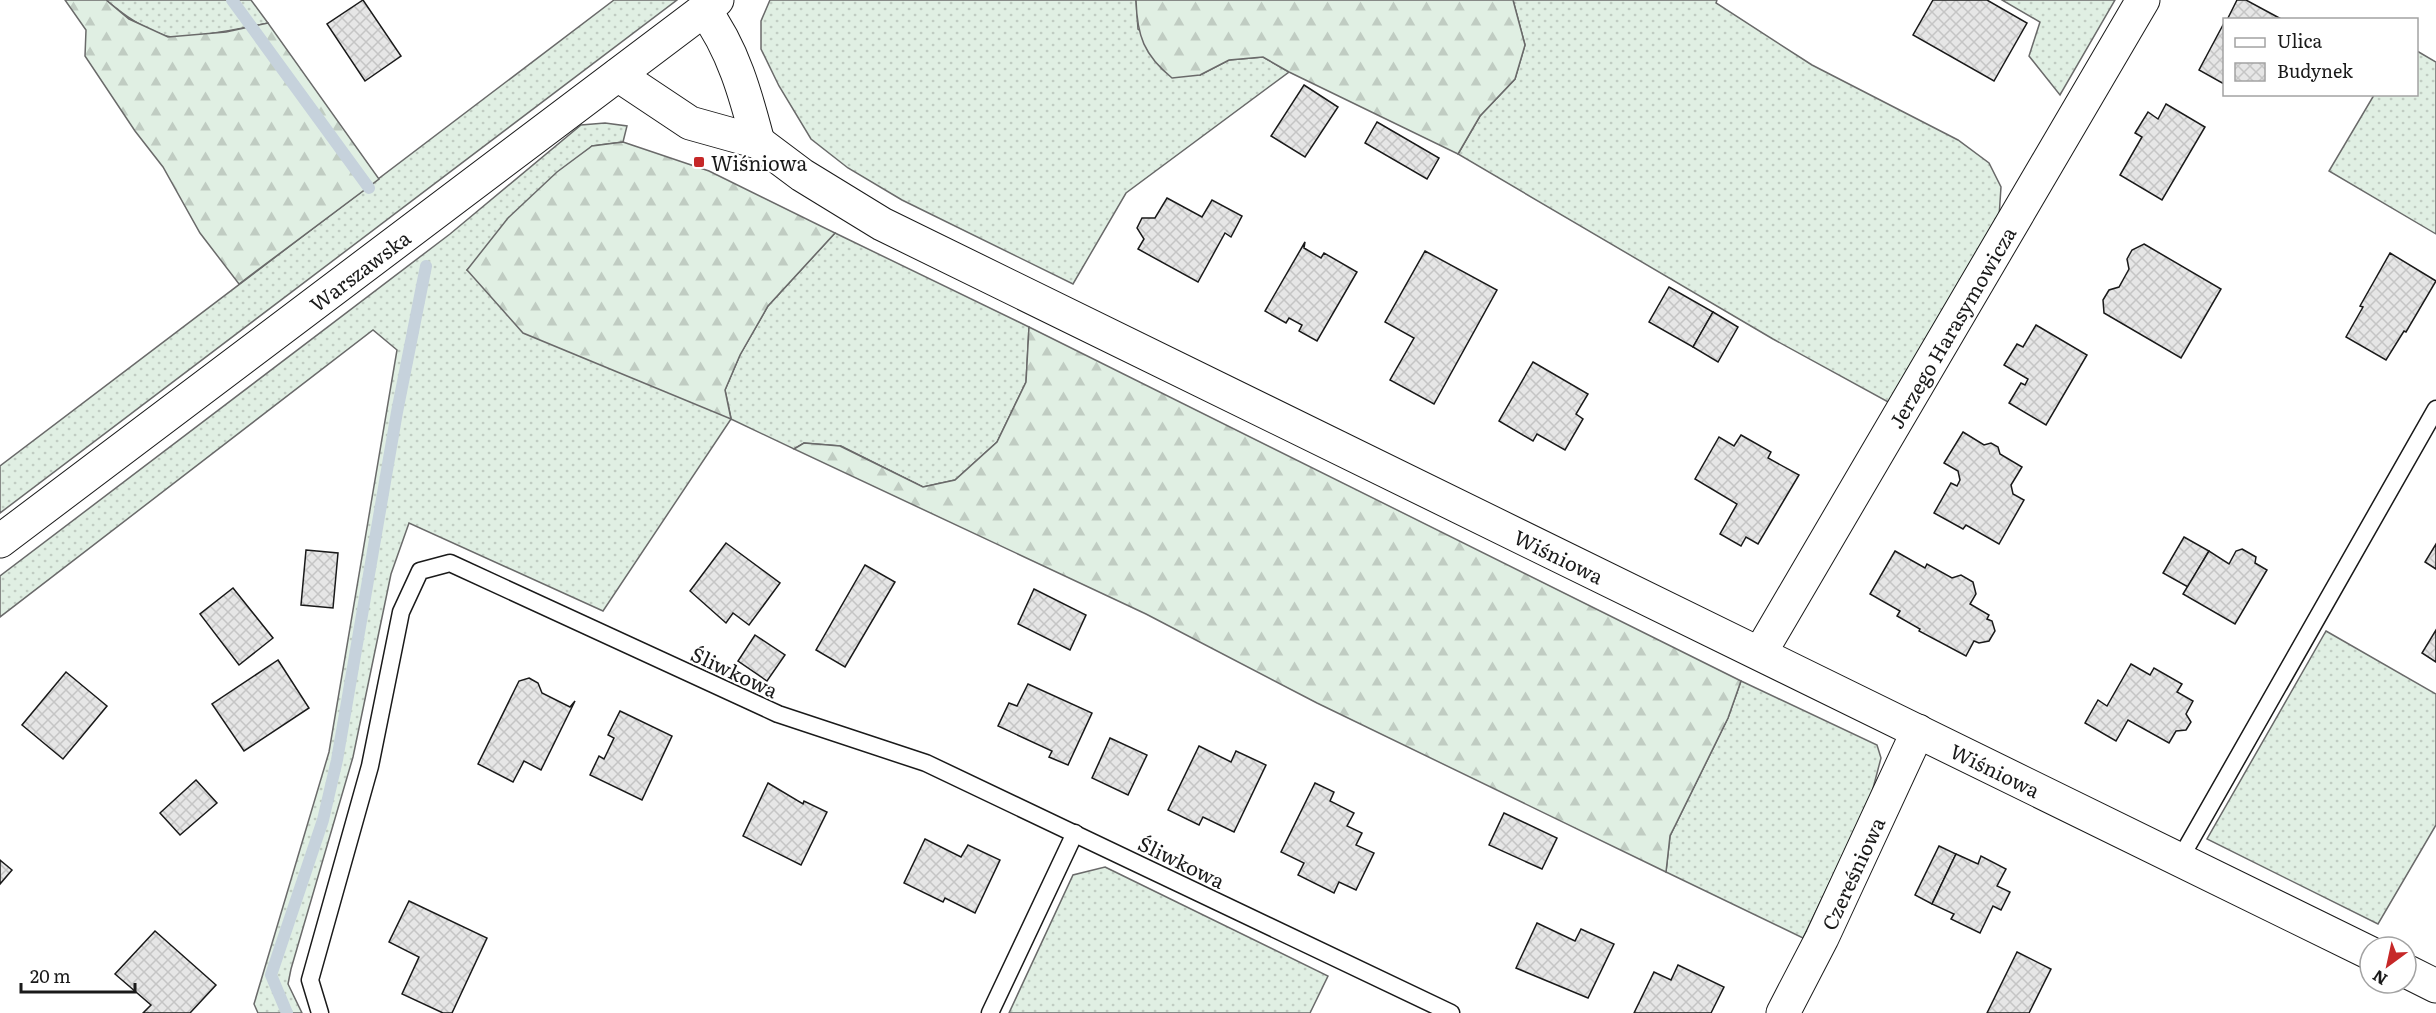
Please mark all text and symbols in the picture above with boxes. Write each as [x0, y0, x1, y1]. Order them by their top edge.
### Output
legend [2223, 18, 2418, 96]
text: Ulica [2277, 27, 2323, 54]
text: Budynek [2277, 57, 2354, 84]
place label: Wiśniowa [711, 147, 808, 177]
marker: Wiśniowa [692, 155, 706, 169]
street label: Jerzego Harasymowicza [1880, 220, 2022, 434]
street label: Warszawska [302, 222, 416, 318]
street label: Wiśniowa [1509, 521, 1609, 591]
street label: Śliwkowa [687, 638, 784, 704]
street label: Wiśniowa [1946, 735, 2046, 804]
street label: Czereśniowa [1813, 812, 1891, 935]
street label: Śliwkowa [1134, 827, 1231, 895]
north arrow [2358, 935, 2418, 995]
scale bar [21, 956, 135, 994]
text: 20 m [30, 962, 71, 989]
text: N [2367, 965, 2391, 992]

